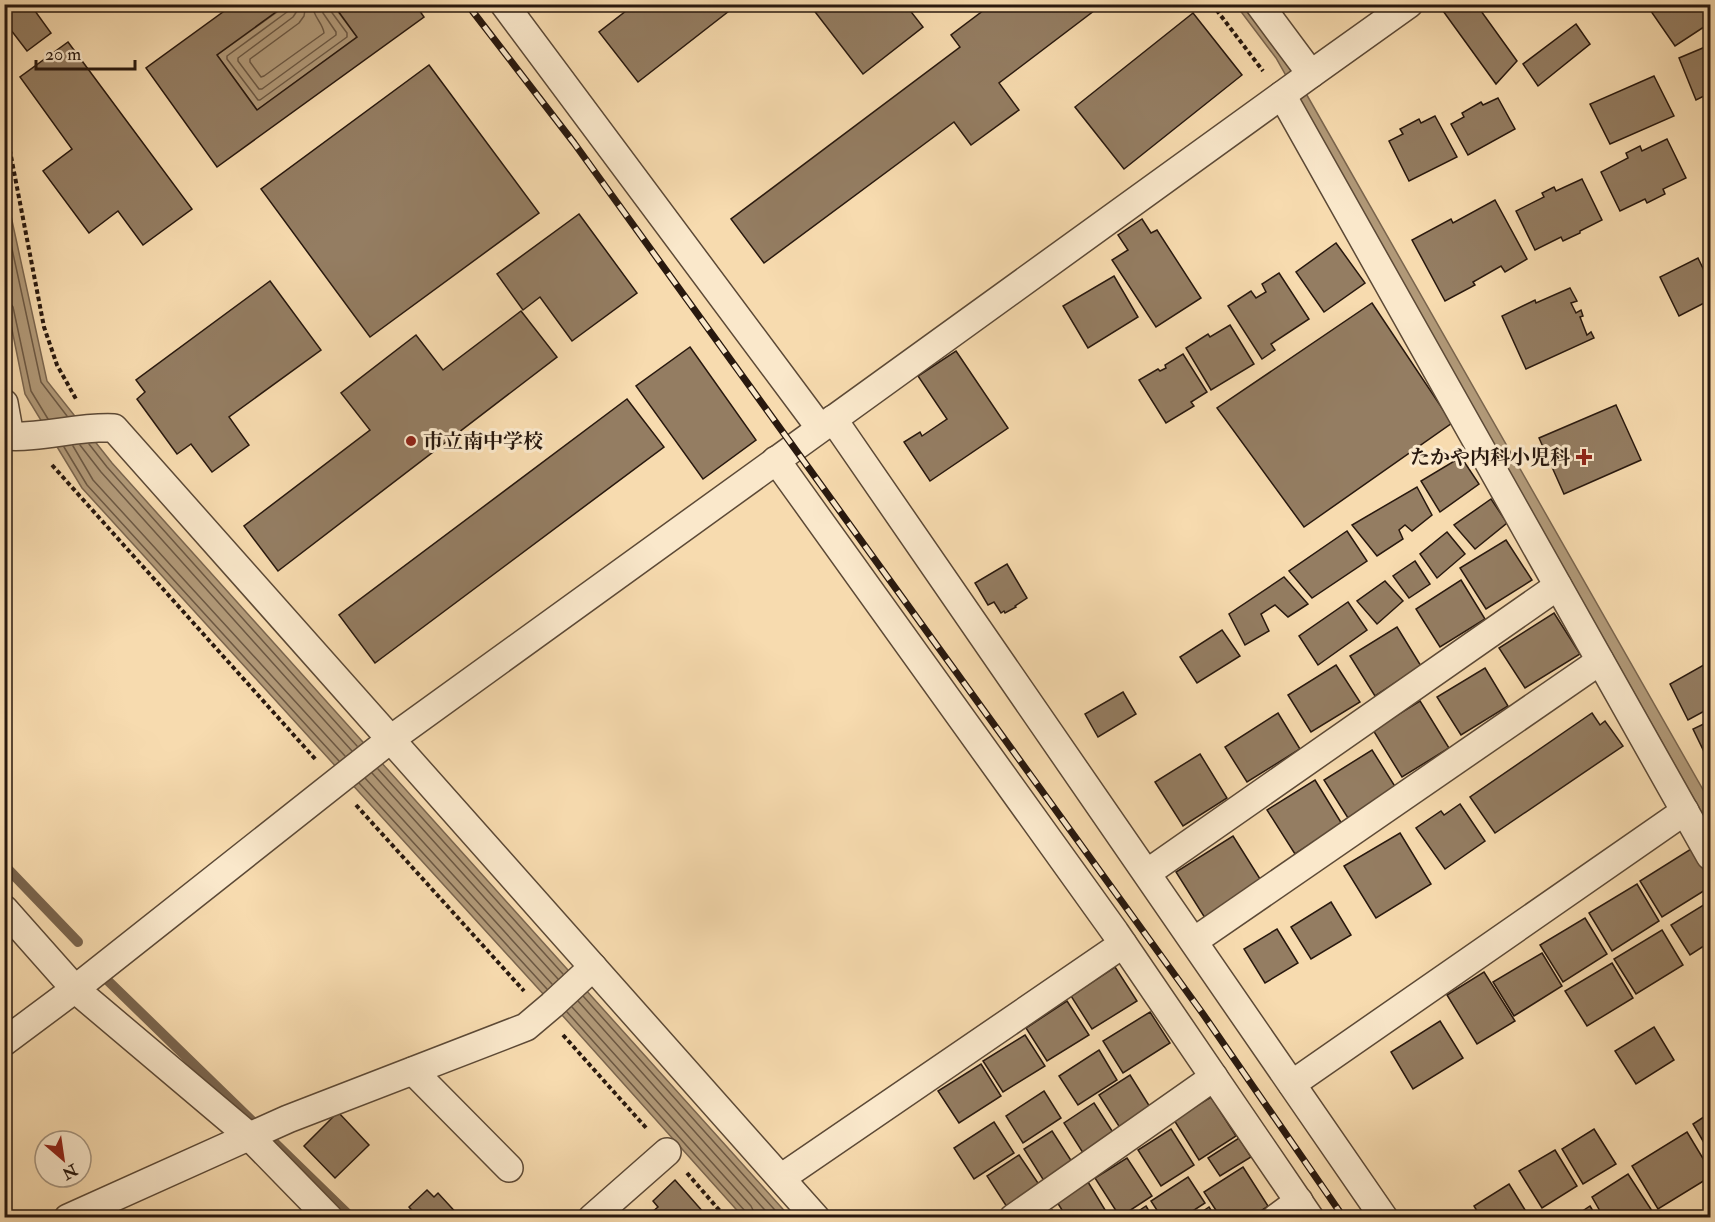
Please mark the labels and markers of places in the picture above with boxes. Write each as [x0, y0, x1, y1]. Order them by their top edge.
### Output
place label: 市立南中学校 [423, 429, 543, 454]
marker: 市立南中学校 [404, 434, 418, 448]
place label: たかや内科小児科 [1410, 445, 1570, 470]
marker: たかや内科小児科 [1575, 448, 1593, 466]

